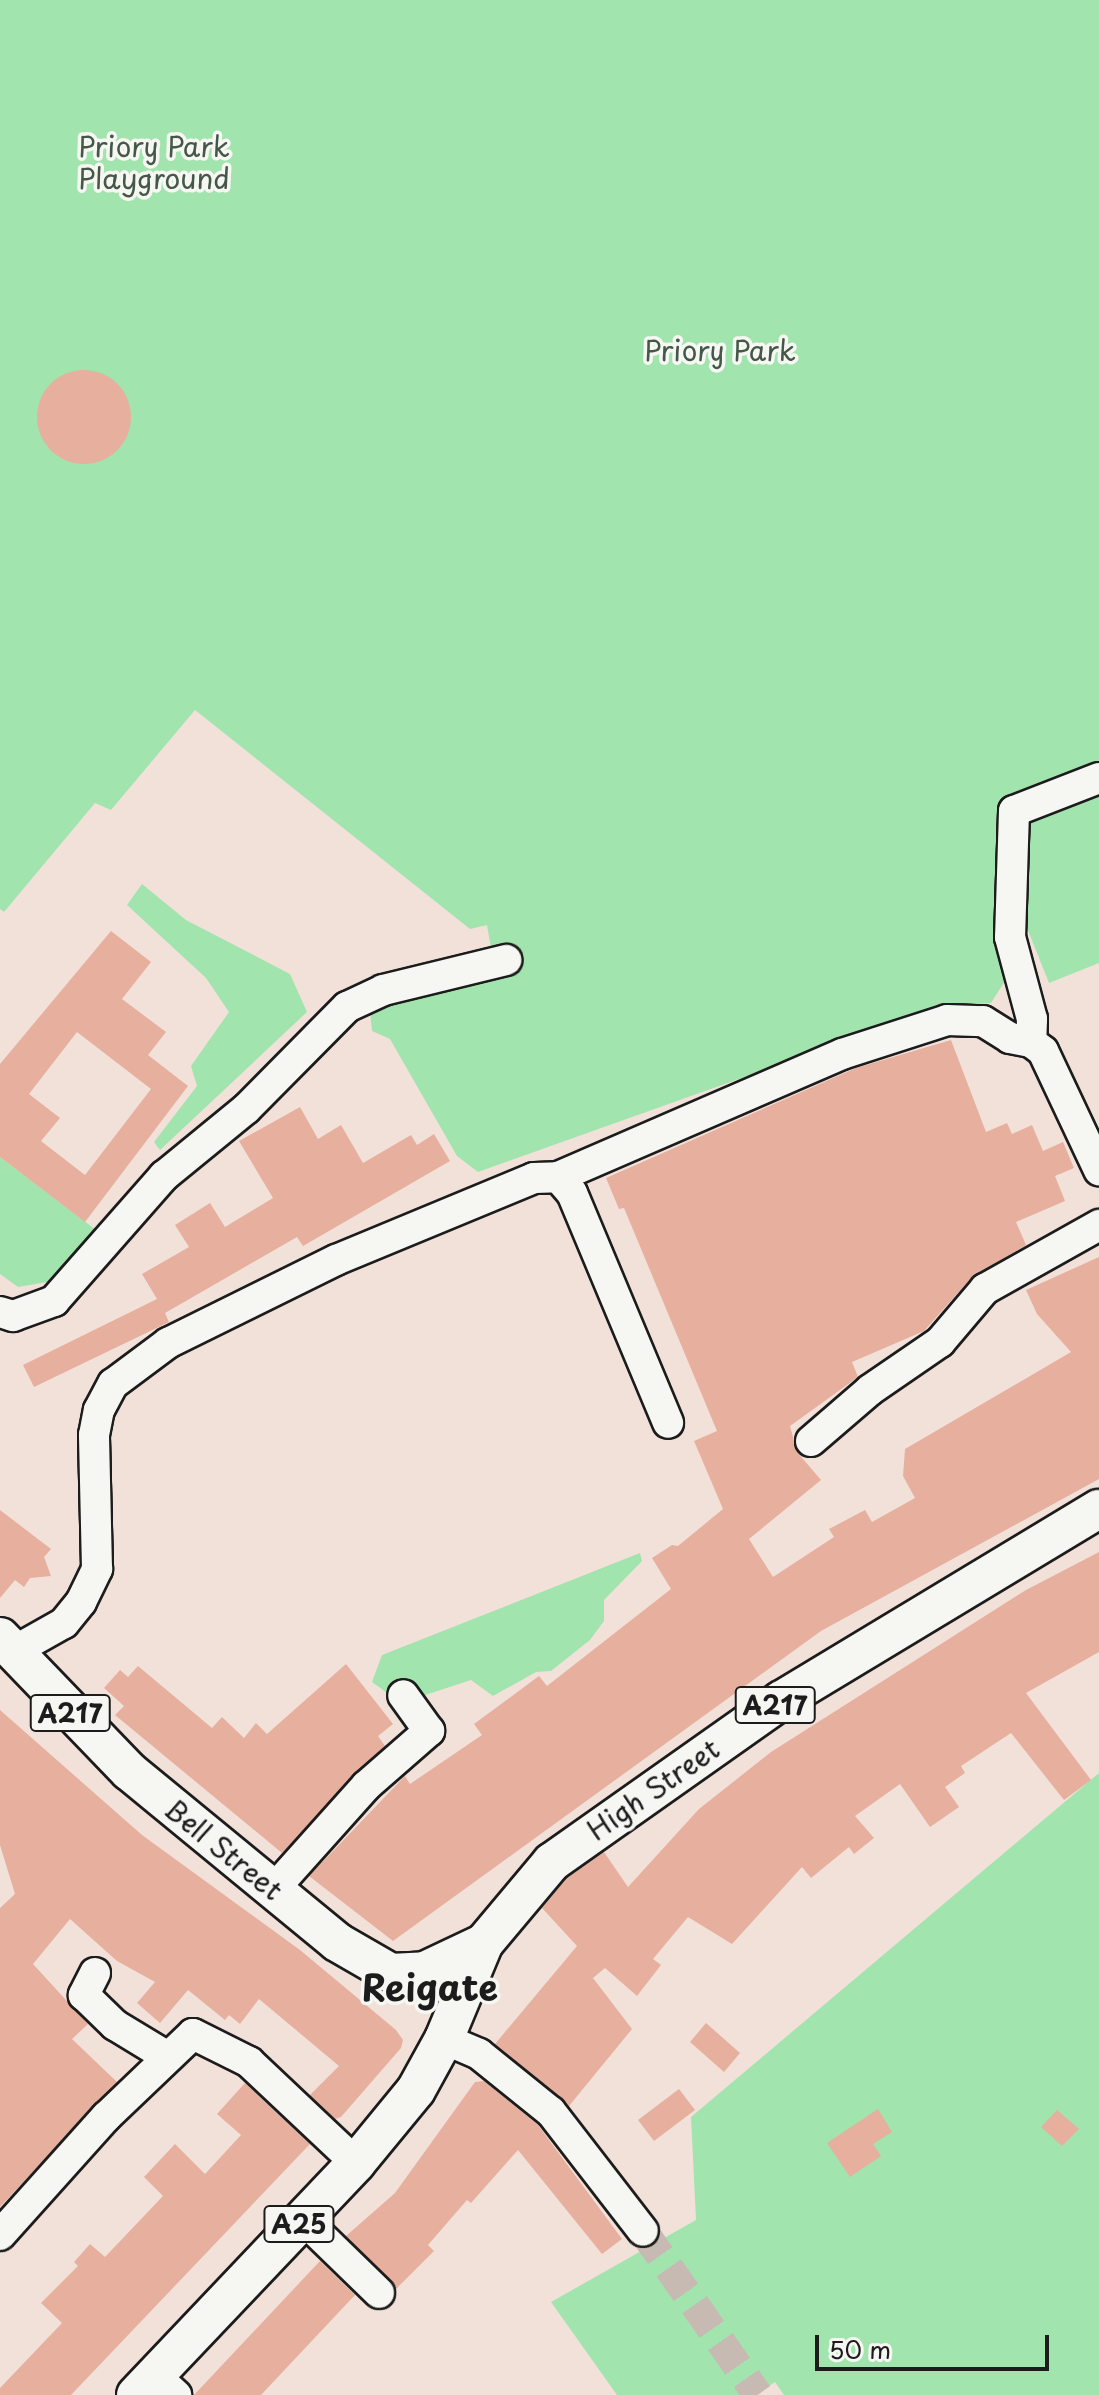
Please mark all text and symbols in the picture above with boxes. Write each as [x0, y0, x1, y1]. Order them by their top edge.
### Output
park label: Priory Park Playground [78, 129, 230, 195]
park label: Priory Park [644, 333, 796, 367]
road number: A217 [733, 1683, 817, 1727]
road number: A217 [28, 1691, 112, 1735]
street label: High Street [580, 1731, 726, 1847]
street label: Bell Street [158, 1791, 290, 1907]
district label: Reigate [362, 1965, 498, 2009]
road number: A25 [263, 2202, 335, 2246]
scale bar [819, 2319, 1053, 2369]
text: 50 m [829, 2331, 891, 2367]

